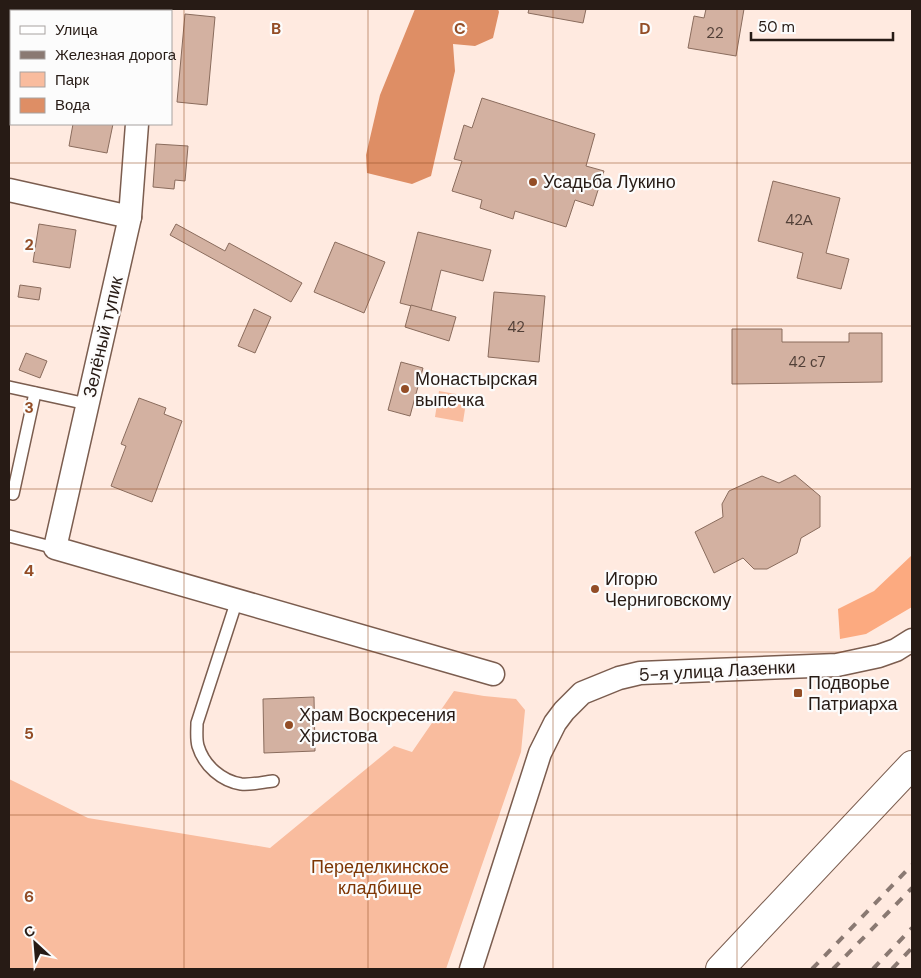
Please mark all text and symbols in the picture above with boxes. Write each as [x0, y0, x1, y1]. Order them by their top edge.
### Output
legend [10, 10, 172, 125]
scale bar [751, 10, 894, 42]
text: 50 m [758, 17, 795, 37]
text: B [271, 18, 281, 39]
text: C [454, 18, 466, 39]
text: D [639, 18, 651, 39]
text: Улица [55, 20, 98, 40]
house number: 22 [706, 23, 724, 43]
text: Железная дорога [55, 45, 177, 65]
text: Парк [55, 70, 89, 90]
text: Вода [55, 95, 91, 115]
place label: Усадьба Лукино [543, 170, 676, 194]
marker: Усадьба Лукино [527, 176, 539, 188]
house number: 42А [785, 210, 813, 230]
text: 2 [24, 234, 34, 255]
street label: Зелёный тупик [77, 274, 129, 400]
house number: 42 [507, 317, 525, 337]
house number: 42 с7 [788, 352, 826, 372]
place label: Монастырская выпечка [415, 367, 537, 412]
marker: Монастырская выпечка [399, 383, 411, 395]
text: 3 [24, 397, 34, 418]
text: 4 [24, 560, 34, 581]
place label: Игорю Черниговскому [605, 567, 731, 612]
marker: Игорю Черниговскому [589, 583, 601, 595]
street label: 5-я улица Лазенки [638, 655, 796, 687]
place label: Подворье Патриарха [808, 671, 898, 716]
marker: Подворье Патриарха [792, 687, 804, 699]
place label: Храм Воскресения Христова [299, 703, 456, 748]
marker: Храм Воскресения Христова [283, 719, 295, 731]
text: 5 [24, 723, 34, 744]
park label: Переделкинское кладбище [311, 855, 449, 900]
text: 6 [24, 886, 34, 907]
north arrow [10, 918, 60, 968]
text: С [21, 921, 38, 942]

